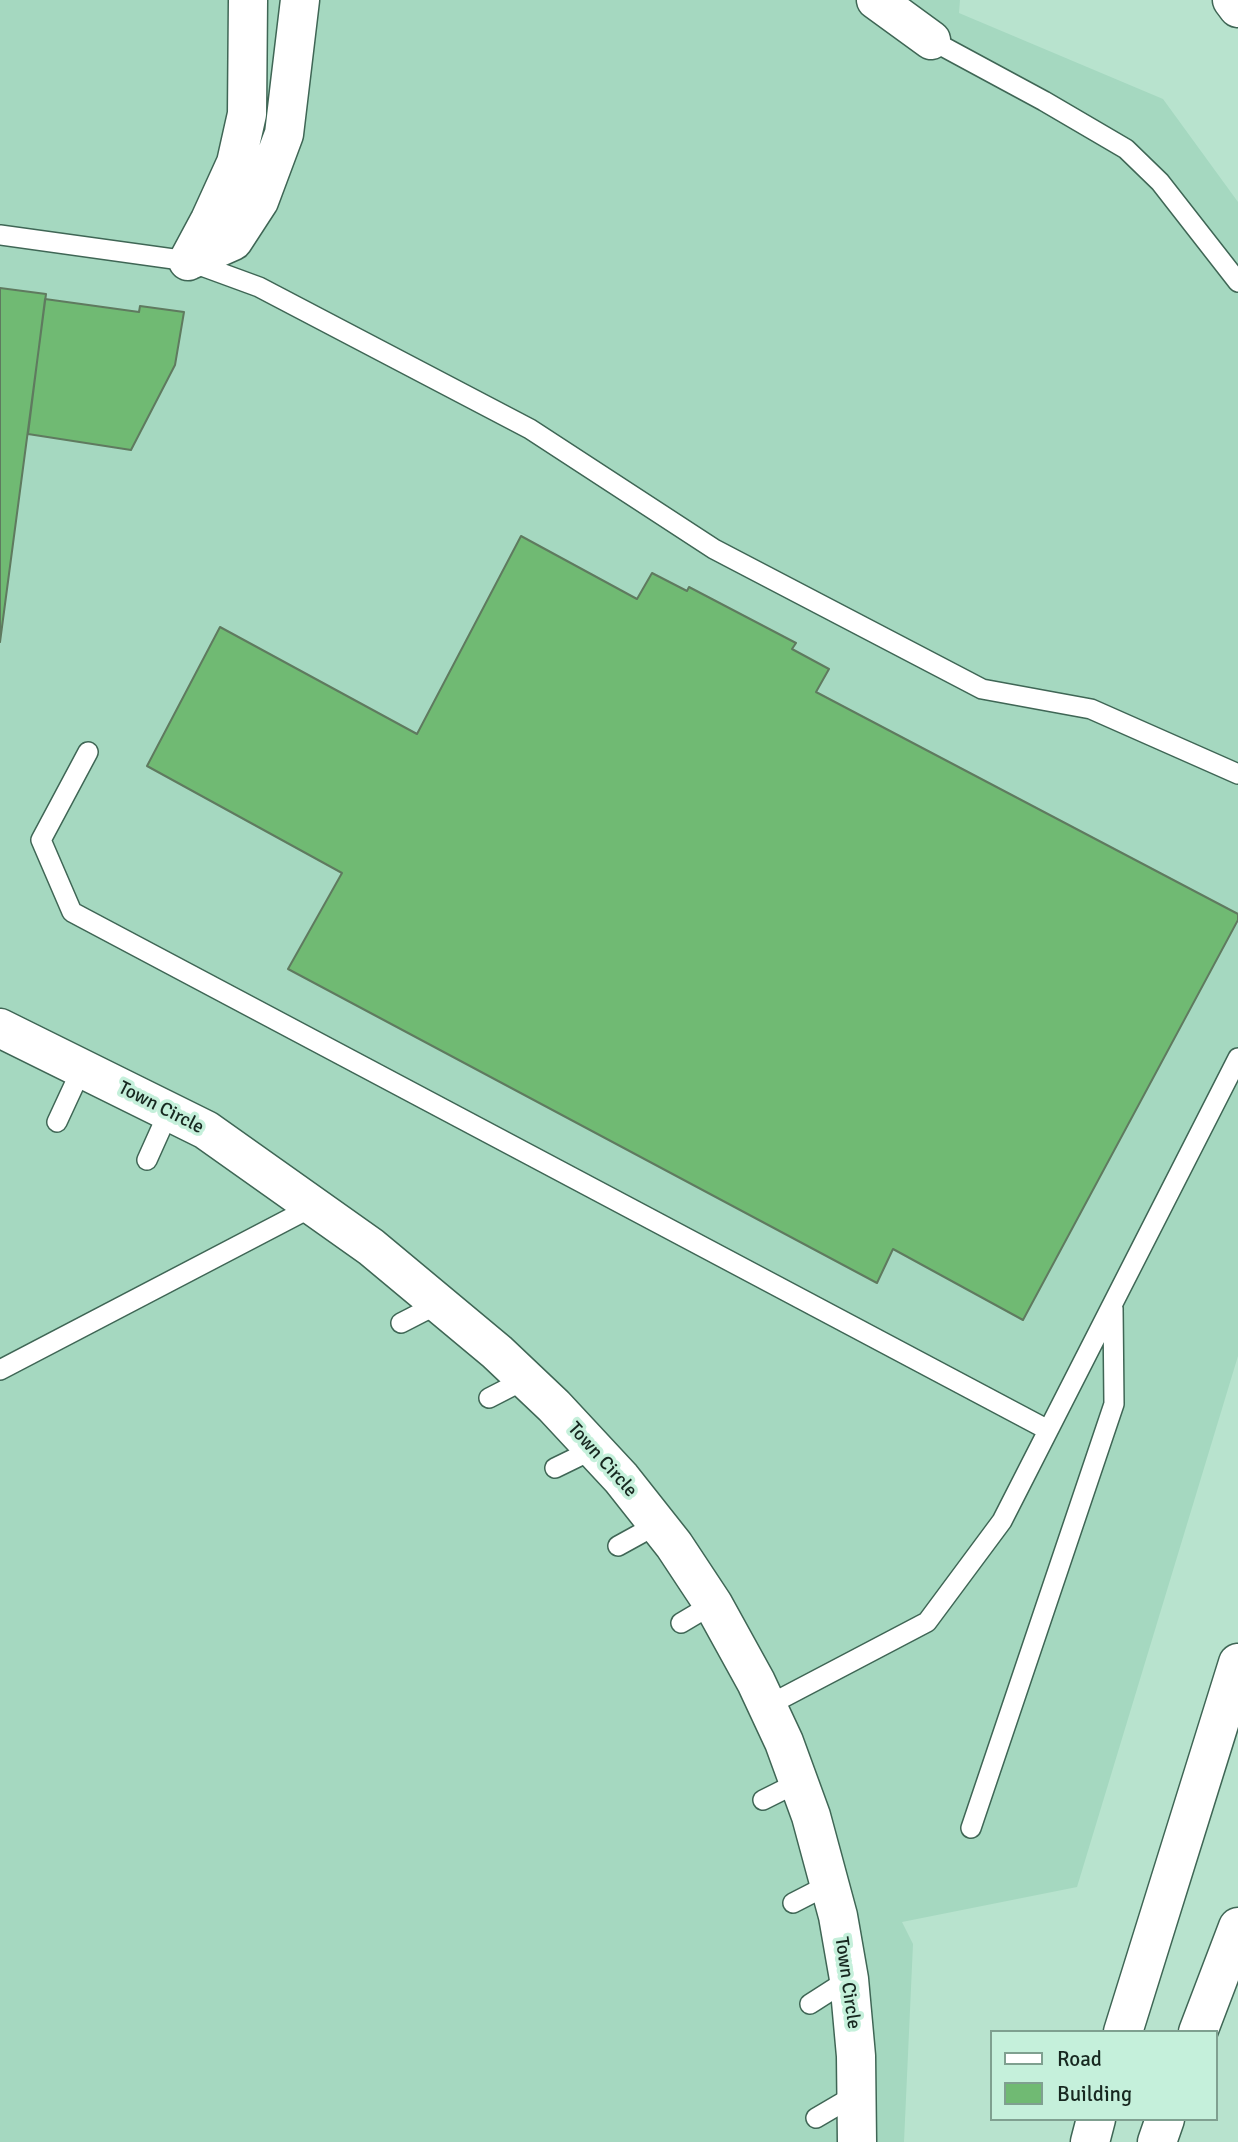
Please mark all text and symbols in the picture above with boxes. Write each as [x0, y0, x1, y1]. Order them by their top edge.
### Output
street label: Town Circle [114, 1077, 208, 1139]
street label: Town Circle [562, 1418, 642, 1502]
street label: Town Circle [829, 1935, 865, 2031]
legend [990, 2030, 1217, 2121]
text: Road [1057, 2046, 1102, 2072]
text: Building [1057, 2081, 1132, 2107]

